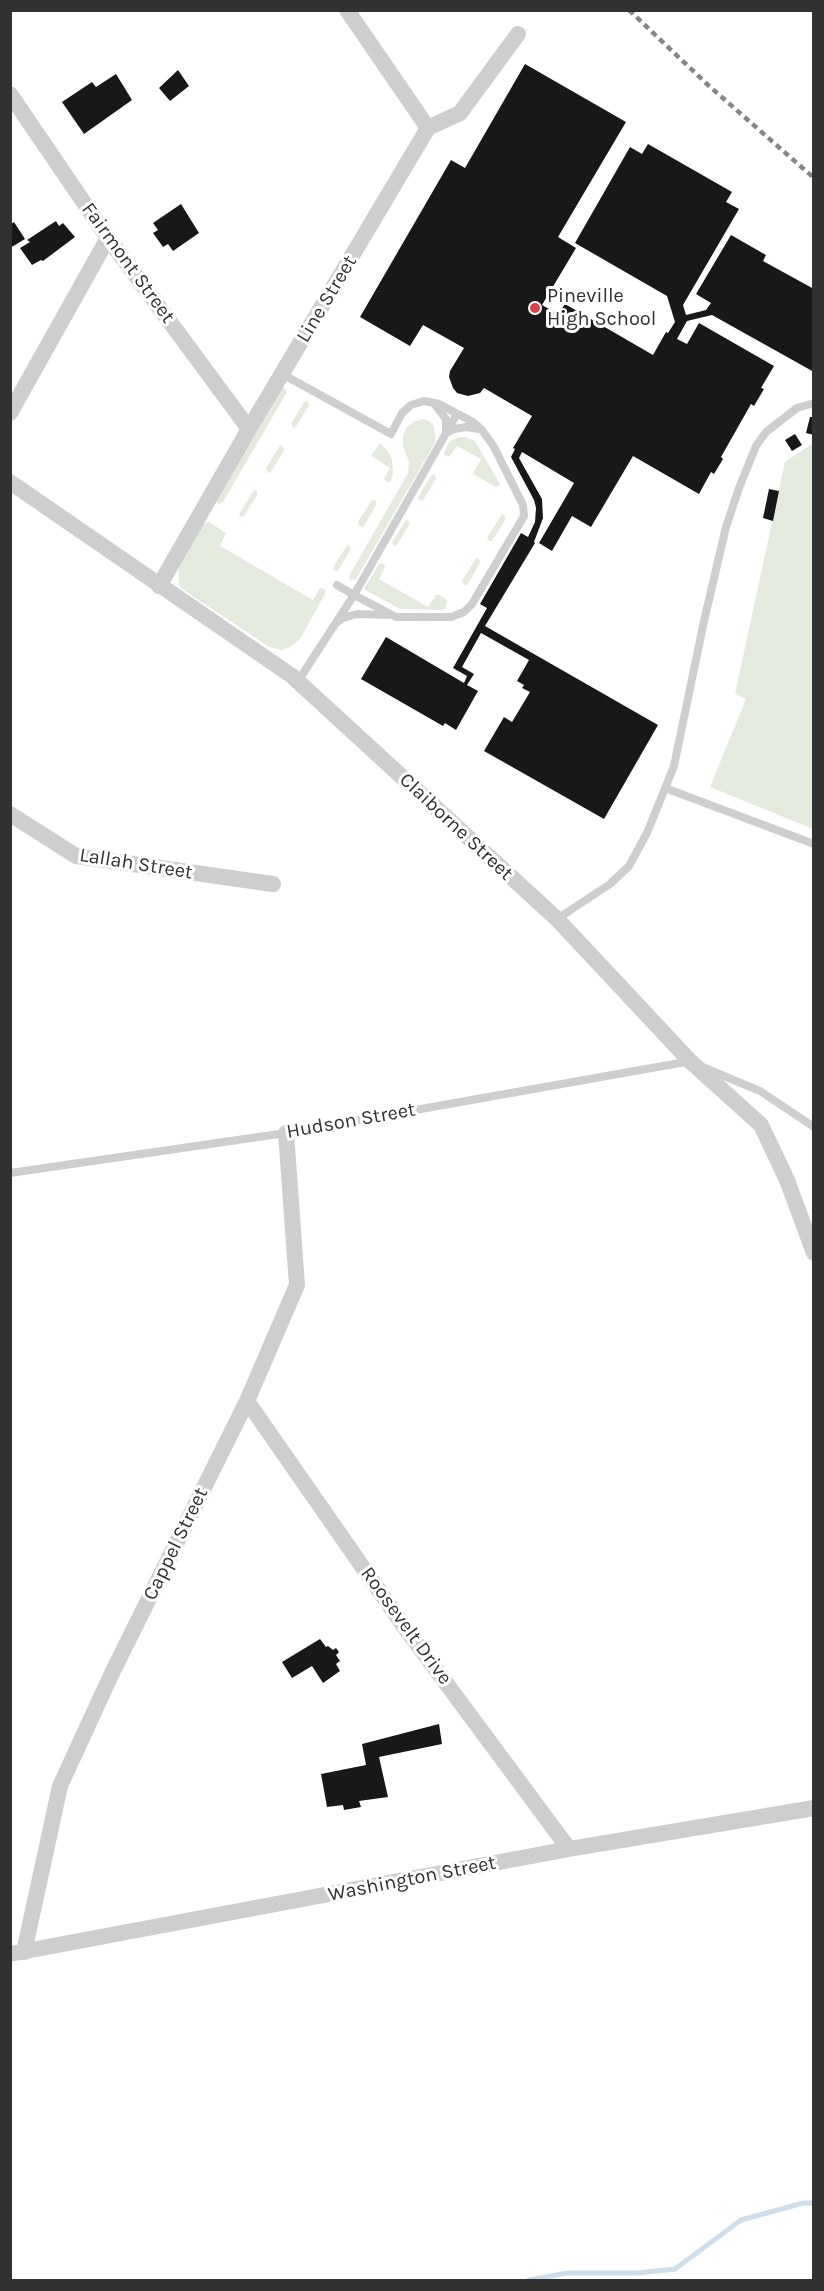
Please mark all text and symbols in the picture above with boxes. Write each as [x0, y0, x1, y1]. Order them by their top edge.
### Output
street label: Fairmont Street [76, 198, 180, 328]
street label: Line Street [292, 251, 362, 347]
place label: Pineville High School [547, 284, 656, 331]
marker: Pineville High School [528, 301, 542, 315]
street label: Claiborne Street [394, 768, 518, 886]
street label: Lallah Street [78, 843, 194, 885]
street label: Hudson Street [285, 1098, 417, 1144]
street label: Cappel Street [138, 1484, 214, 1604]
street label: Roosevelt Drive [355, 1562, 457, 1690]
street label: Washington Street [326, 1851, 498, 1907]

